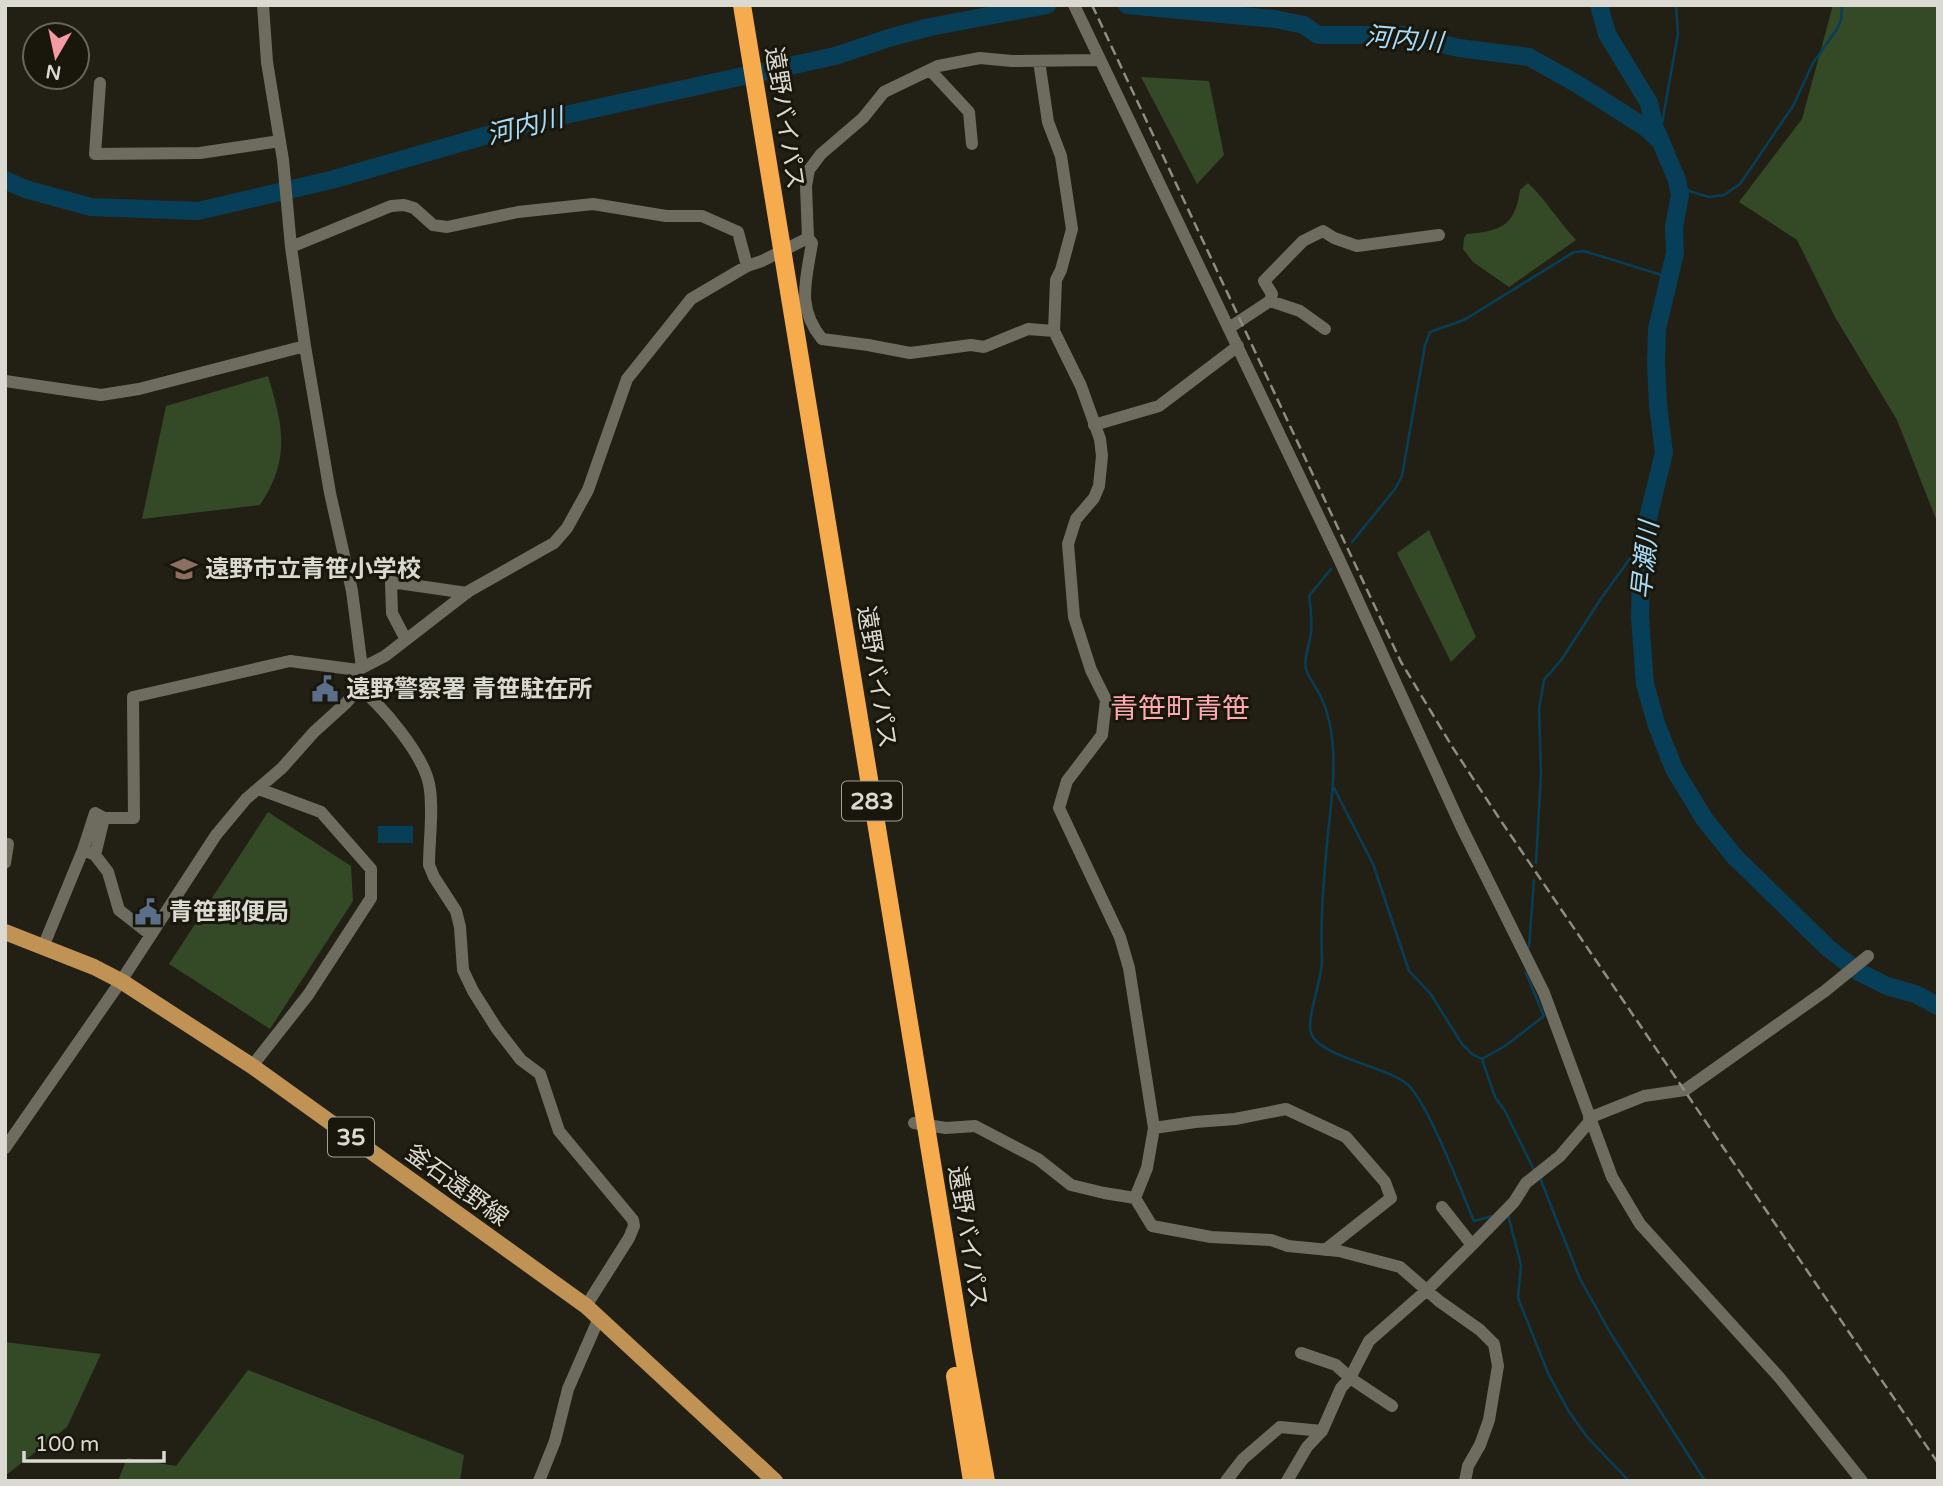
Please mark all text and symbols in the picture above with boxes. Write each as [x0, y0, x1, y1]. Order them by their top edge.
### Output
north arrow [21, 21, 91, 91]
water label: 河内川 [1364, 21, 1447, 59]
street label: 遠野バイパス [759, 45, 810, 191]
text: N [44, 60, 63, 84]
water label: 河内川 [484, 101, 570, 151]
water label: 早瀬川 [1626, 517, 1665, 600]
school or university icon: 遠野市立青笹小学校 [169, 554, 199, 584]
place label: 遠野市立青笹小学校 [205, 555, 421, 584]
street label: 遠野バイパス [851, 604, 902, 750]
public building icon: 遠野警察署 青笹駐在所 [310, 674, 340, 704]
place label: 遠野警察署 青笹駐在所 [346, 675, 592, 704]
district label: 青笹町青笹 [1110, 692, 1250, 726]
road number: 283 [842, 782, 902, 820]
public building icon: 青笹郵便局 [133, 897, 163, 927]
place label: 青笹郵便局 [169, 898, 289, 927]
road number: 35 [328, 1118, 374, 1156]
street label: 釜石遠野線 [400, 1138, 514, 1232]
street label: 遠野バイパス [942, 1164, 993, 1310]
scale bar [24, 1420, 164, 1464]
text: 100 m [35, 1432, 99, 1457]

